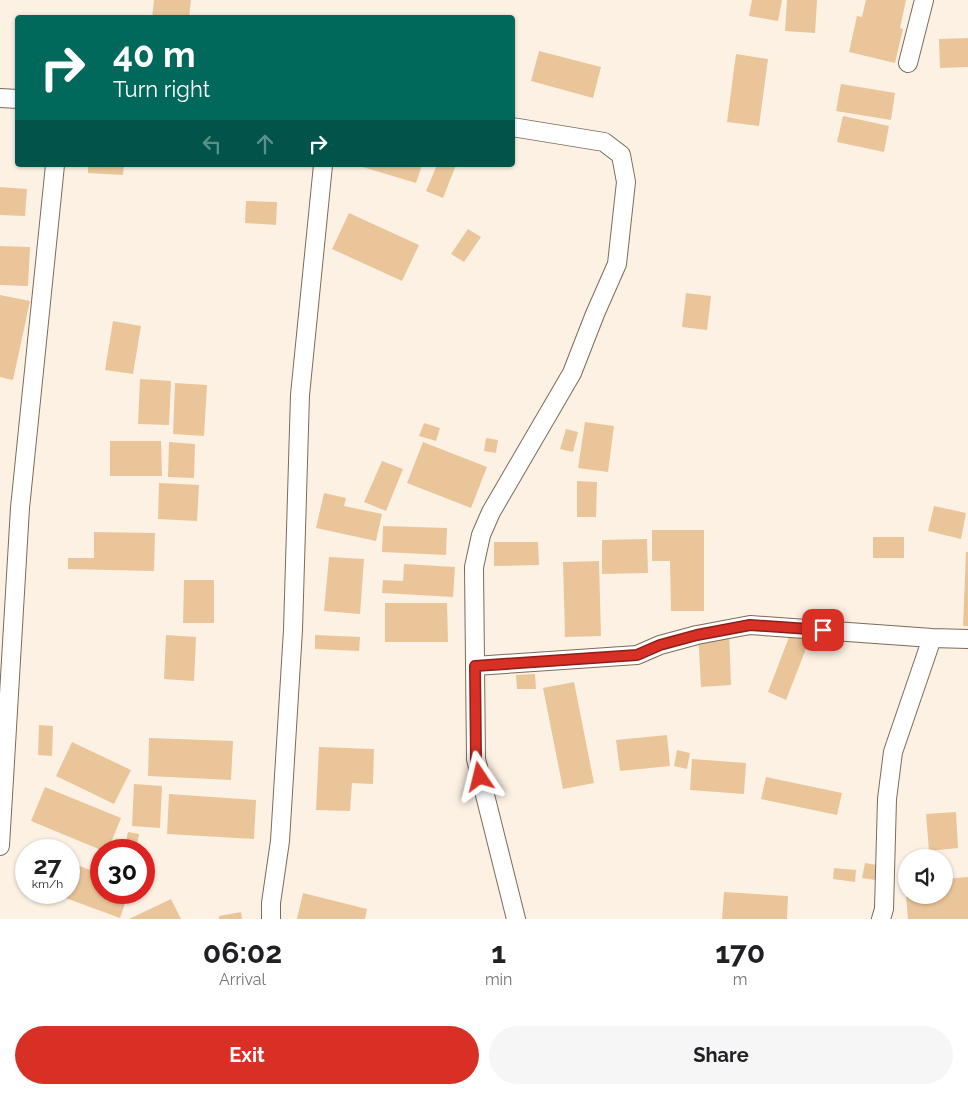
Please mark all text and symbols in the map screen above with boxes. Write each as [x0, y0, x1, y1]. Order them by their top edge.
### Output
text: 40 m [113, 34, 195, 75]
icon: right [30, 35, 95, 100]
text: Turn right [113, 76, 210, 102]
icon: left [198, 130, 226, 158]
icon: ahead [251, 130, 279, 158]
icon: right [304, 130, 332, 158]
pin [802, 609, 844, 651]
icon: arrive [809, 616, 837, 644]
position arrow [453, 750, 505, 802]
speed limit sign: 30 [90, 839, 155, 904]
map controls [898, 849, 953, 904]
button: sound [898, 849, 953, 904]
text: 27 [33, 850, 62, 880]
text: km/h [32, 877, 63, 891]
text: 06:02 [203, 935, 282, 970]
text: 1 [491, 935, 506, 970]
text: 170 [715, 935, 765, 970]
text: Arrival [219, 970, 266, 989]
text: min [485, 970, 512, 989]
text: m [733, 970, 748, 989]
button: Exit [15, 1026, 479, 1084]
button: Share [489, 1026, 953, 1084]

